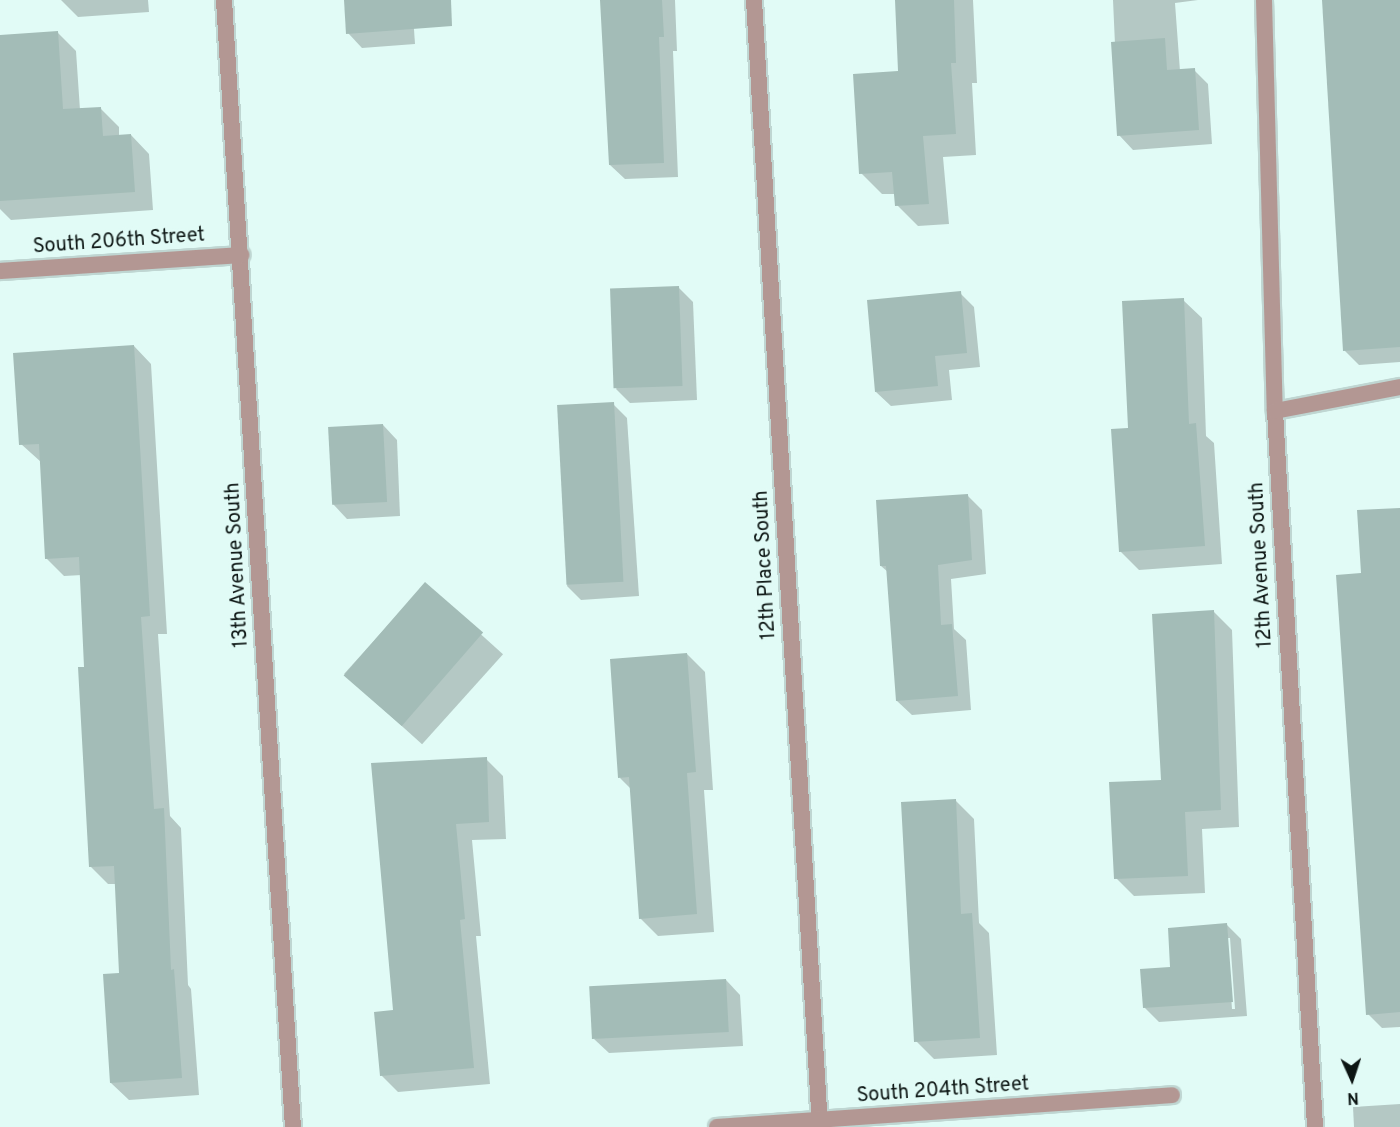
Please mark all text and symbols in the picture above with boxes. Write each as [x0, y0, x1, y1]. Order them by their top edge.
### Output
street label: South 206th Street [32, 224, 206, 260]
street label: 13th Avenue South [222, 481, 254, 649]
street label: 12th Avenue South [1246, 481, 1278, 649]
street label: 12th Place South [750, 490, 782, 640]
north arrow [1322, 1049, 1382, 1109]
street label: South 204th Street [856, 1073, 1030, 1109]
text: N [1347, 1087, 1359, 1107]

